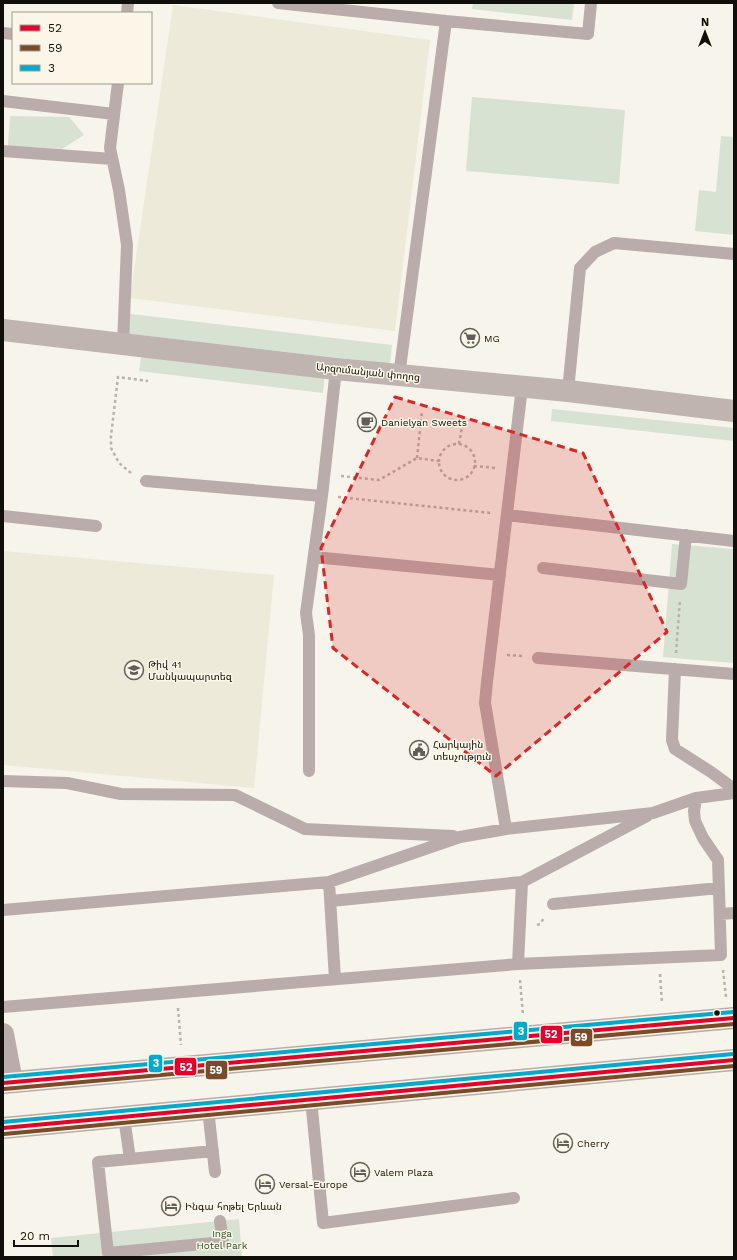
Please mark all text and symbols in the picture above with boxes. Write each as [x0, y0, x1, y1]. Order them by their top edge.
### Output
legend [12, 12, 152, 84]
north arrow [685, 12, 725, 52]
text: N [701, 16, 709, 29]
text: 52 [48, 21, 62, 35]
text: 59 [48, 41, 62, 55]
text: 3 [48, 61, 55, 75]
supermarket icon: MG [459, 327, 481, 349]
place label: MG [484, 333, 500, 344]
street label: Արզումանյան փողոց [315, 361, 421, 383]
cafe icon: Danielyan Sweets [356, 411, 378, 433]
place label: Danielyan Sweets [381, 417, 467, 428]
school or university icon: Թիվ 41 Մանկապարտեզ [123, 659, 145, 681]
place label: Թիվ 41 Մանկապարտեզ [148, 659, 233, 682]
public building icon: Հարկային տեսչություն [408, 739, 430, 761]
place label: Հարկային տեսչություն [433, 739, 491, 762]
unlabelled marker [712, 1008, 722, 1018]
line badge: 3 [513, 1021, 528, 1041]
text: 3 [518, 1025, 525, 1038]
line badge: 52 [540, 1025, 563, 1044]
text: 52 [545, 1028, 558, 1041]
line badge: 59 [570, 1028, 593, 1047]
text: 59 [574, 1031, 588, 1044]
line badge: 3 [148, 1054, 163, 1073]
text: 3 [153, 1057, 160, 1070]
line badge: 52 [174, 1057, 197, 1076]
line badge: 59 [205, 1060, 228, 1080]
text: 52 [180, 1061, 193, 1074]
text: 59 [209, 1064, 223, 1077]
hotel icon: Cherry [552, 1132, 574, 1154]
place label: Cherry [577, 1138, 610, 1149]
hotel icon: Valem Plaza [349, 1161, 371, 1183]
place label: Valem Plaza [374, 1167, 433, 1178]
hotel icon: Versal-Europe [254, 1173, 276, 1195]
place label: Versal-Europe [279, 1179, 348, 1190]
hotel icon: Ինգա հոթել Երևան [160, 1195, 182, 1217]
place label: Ինգա հոթել Երևան [185, 1201, 282, 1212]
scale bar [14, 1222, 78, 1248]
park label: Inga Hotel Park [197, 1228, 248, 1251]
text: 20 m [20, 1229, 50, 1243]

